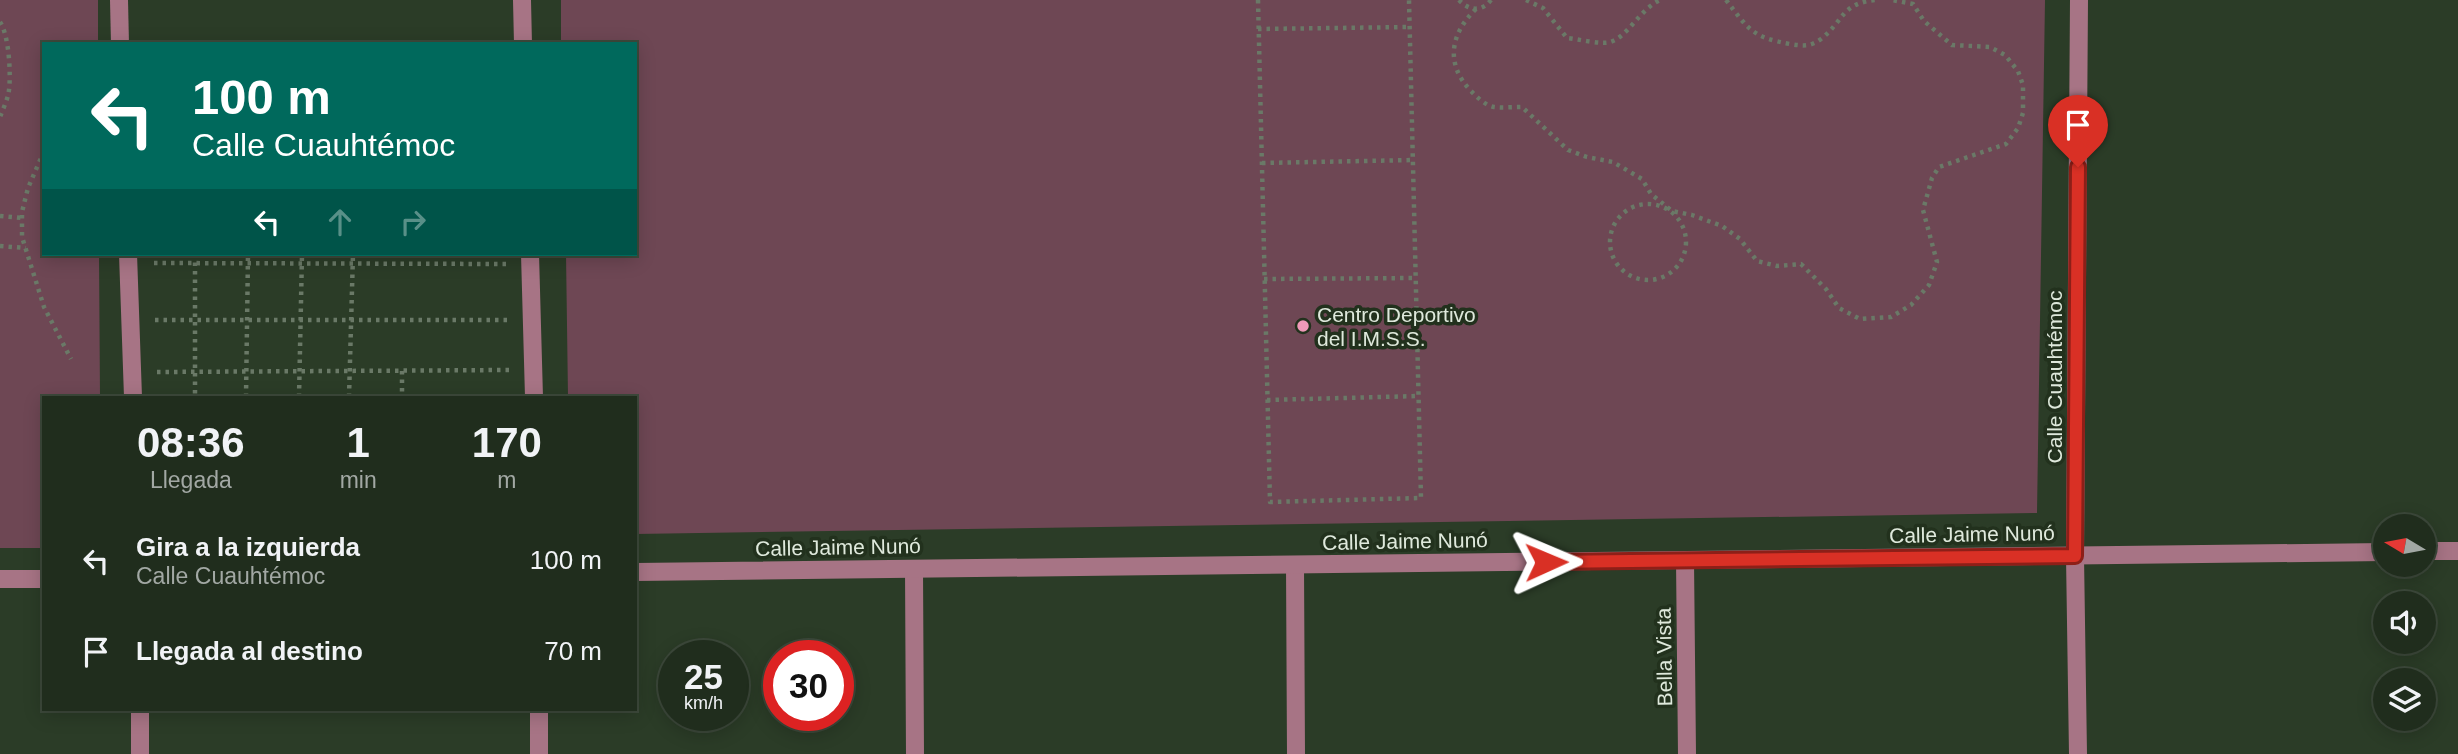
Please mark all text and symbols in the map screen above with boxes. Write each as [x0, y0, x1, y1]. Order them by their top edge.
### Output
icon: left [77, 70, 168, 161]
text: 100 m [192, 70, 331, 124]
pin [2048, 95, 2108, 167]
icon: arrive [2059, 106, 2097, 144]
text: Calle Cuauhtémoc [192, 127, 455, 163]
icon: left [248, 203, 286, 241]
icon: ahead [321, 203, 359, 241]
icon: right [394, 203, 432, 241]
street label: Calle Cuauhtémoc [2043, 291, 2066, 463]
place label: Centro Deportivo del I.M.S.S. [1317, 303, 1476, 350]
marker: Centro Deportivo del I.M.S.S. [1295, 318, 1311, 334]
text: 08:36 [137, 419, 245, 466]
text: 1 [346, 419, 370, 466]
text: 170 [472, 419, 542, 466]
text: Llegada [150, 467, 232, 493]
text: min [340, 467, 377, 493]
text: m [497, 467, 516, 493]
north arrow [2373, 514, 2436, 578]
map controls [2373, 514, 2436, 731]
street label: Calle Jaime Nunó [1889, 521, 2055, 547]
position arrow [1509, 525, 1583, 599]
street label: Calle Jaime Nunó [1322, 528, 1488, 554]
text: Gira a la izquierda [136, 532, 360, 562]
street label: Calle Jaime Nunó [755, 534, 921, 560]
icon: left [77, 542, 115, 580]
text: 100 m [530, 545, 602, 575]
text: Calle Cuauhtémoc [136, 563, 325, 589]
button: sound [2373, 591, 2436, 654]
street label: Bella Vista [1652, 607, 1676, 707]
icon: arrive [77, 633, 115, 671]
text: Llegada al destino [136, 636, 363, 666]
text: 70 m [544, 636, 602, 666]
speed limit sign: 30 [763, 640, 854, 731]
text: 25 [684, 657, 723, 696]
button: layers [2373, 668, 2436, 731]
text: km/h [684, 693, 723, 713]

